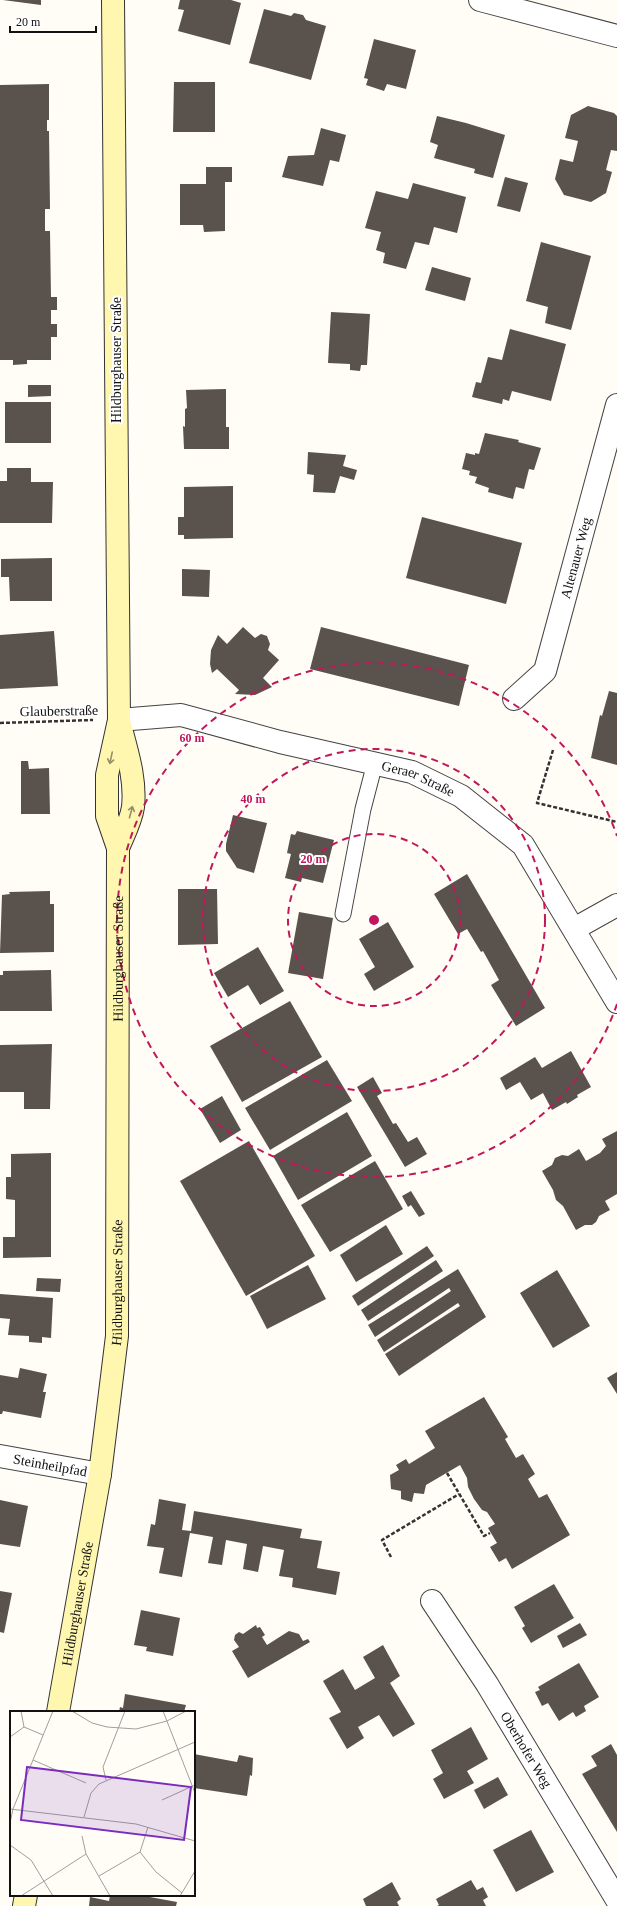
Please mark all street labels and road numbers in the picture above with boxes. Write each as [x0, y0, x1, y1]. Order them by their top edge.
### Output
street label: Hildburghauser Straße [109, 297, 124, 423]
street label: Altenauer Weg [557, 515, 594, 600]
street label: Glauberstraße [20, 703, 98, 719]
street label: Geraer Straße [380, 758, 457, 799]
street label: Hildburghauser Straße [110, 896, 125, 1022]
street label: Hildburghauser Straße [108, 1220, 125, 1347]
street label: Steinheilpfad [12, 1451, 88, 1479]
street label: Hildburghauser Straße [59, 1540, 95, 1667]
street label: Oberhofer Weg [498, 1709, 555, 1790]

